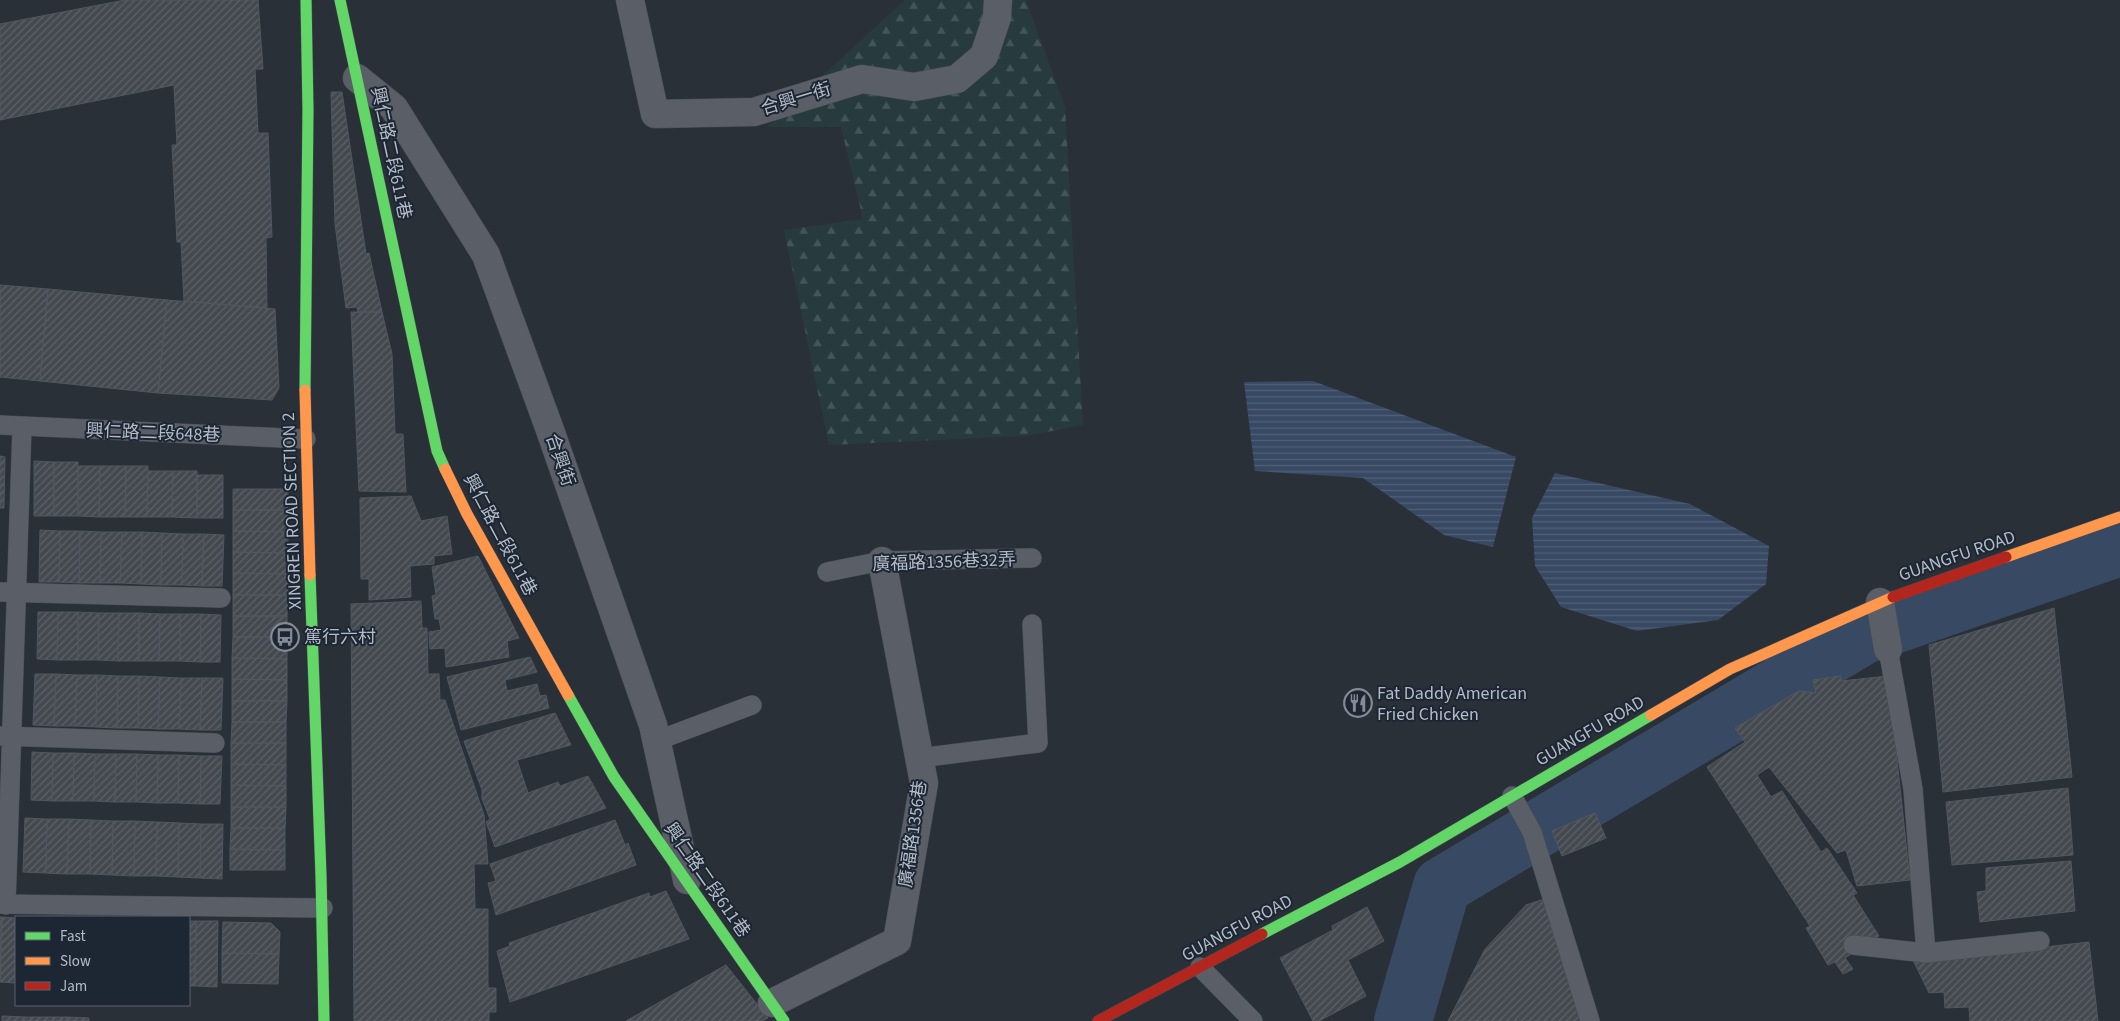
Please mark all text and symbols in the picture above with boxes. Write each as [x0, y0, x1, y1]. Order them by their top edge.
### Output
street label: 合興一街 [758, 77, 834, 121]
street label: 興仁路二段611巷 [365, 84, 417, 222]
street label: XINGREN ROAD SECTION 2 [276, 412, 308, 610]
street label: 興仁路二段648巷 [85, 418, 221, 448]
street label: 合興街 [539, 430, 581, 490]
street label: 興仁路二段611巷 [457, 470, 543, 600]
street label: GUANGFU ROAD [1895, 524, 2019, 588]
street label: 廣福路1356巷32弄 [872, 547, 1016, 577]
bus stop icon: 篤行六村 [270, 622, 300, 652]
place label: 篤行六村 [304, 625, 376, 650]
place label: Fat Daddy American Fried Chicken [1377, 681, 1527, 727]
restaurant icon: Fat Daddy American Fried Chicken [1343, 688, 1373, 718]
street label: GUANGFU ROAD [1531, 690, 1649, 772]
street label: 廣福路1356巷 [893, 779, 933, 889]
street label: 興仁路二段611巷 [658, 818, 756, 942]
street label: GUANGFU ROAD [1177, 888, 1297, 968]
legend [15, 916, 190, 1006]
text: Fast [60, 926, 86, 947]
text: Slow [60, 951, 91, 972]
text: Jam [60, 976, 87, 997]

